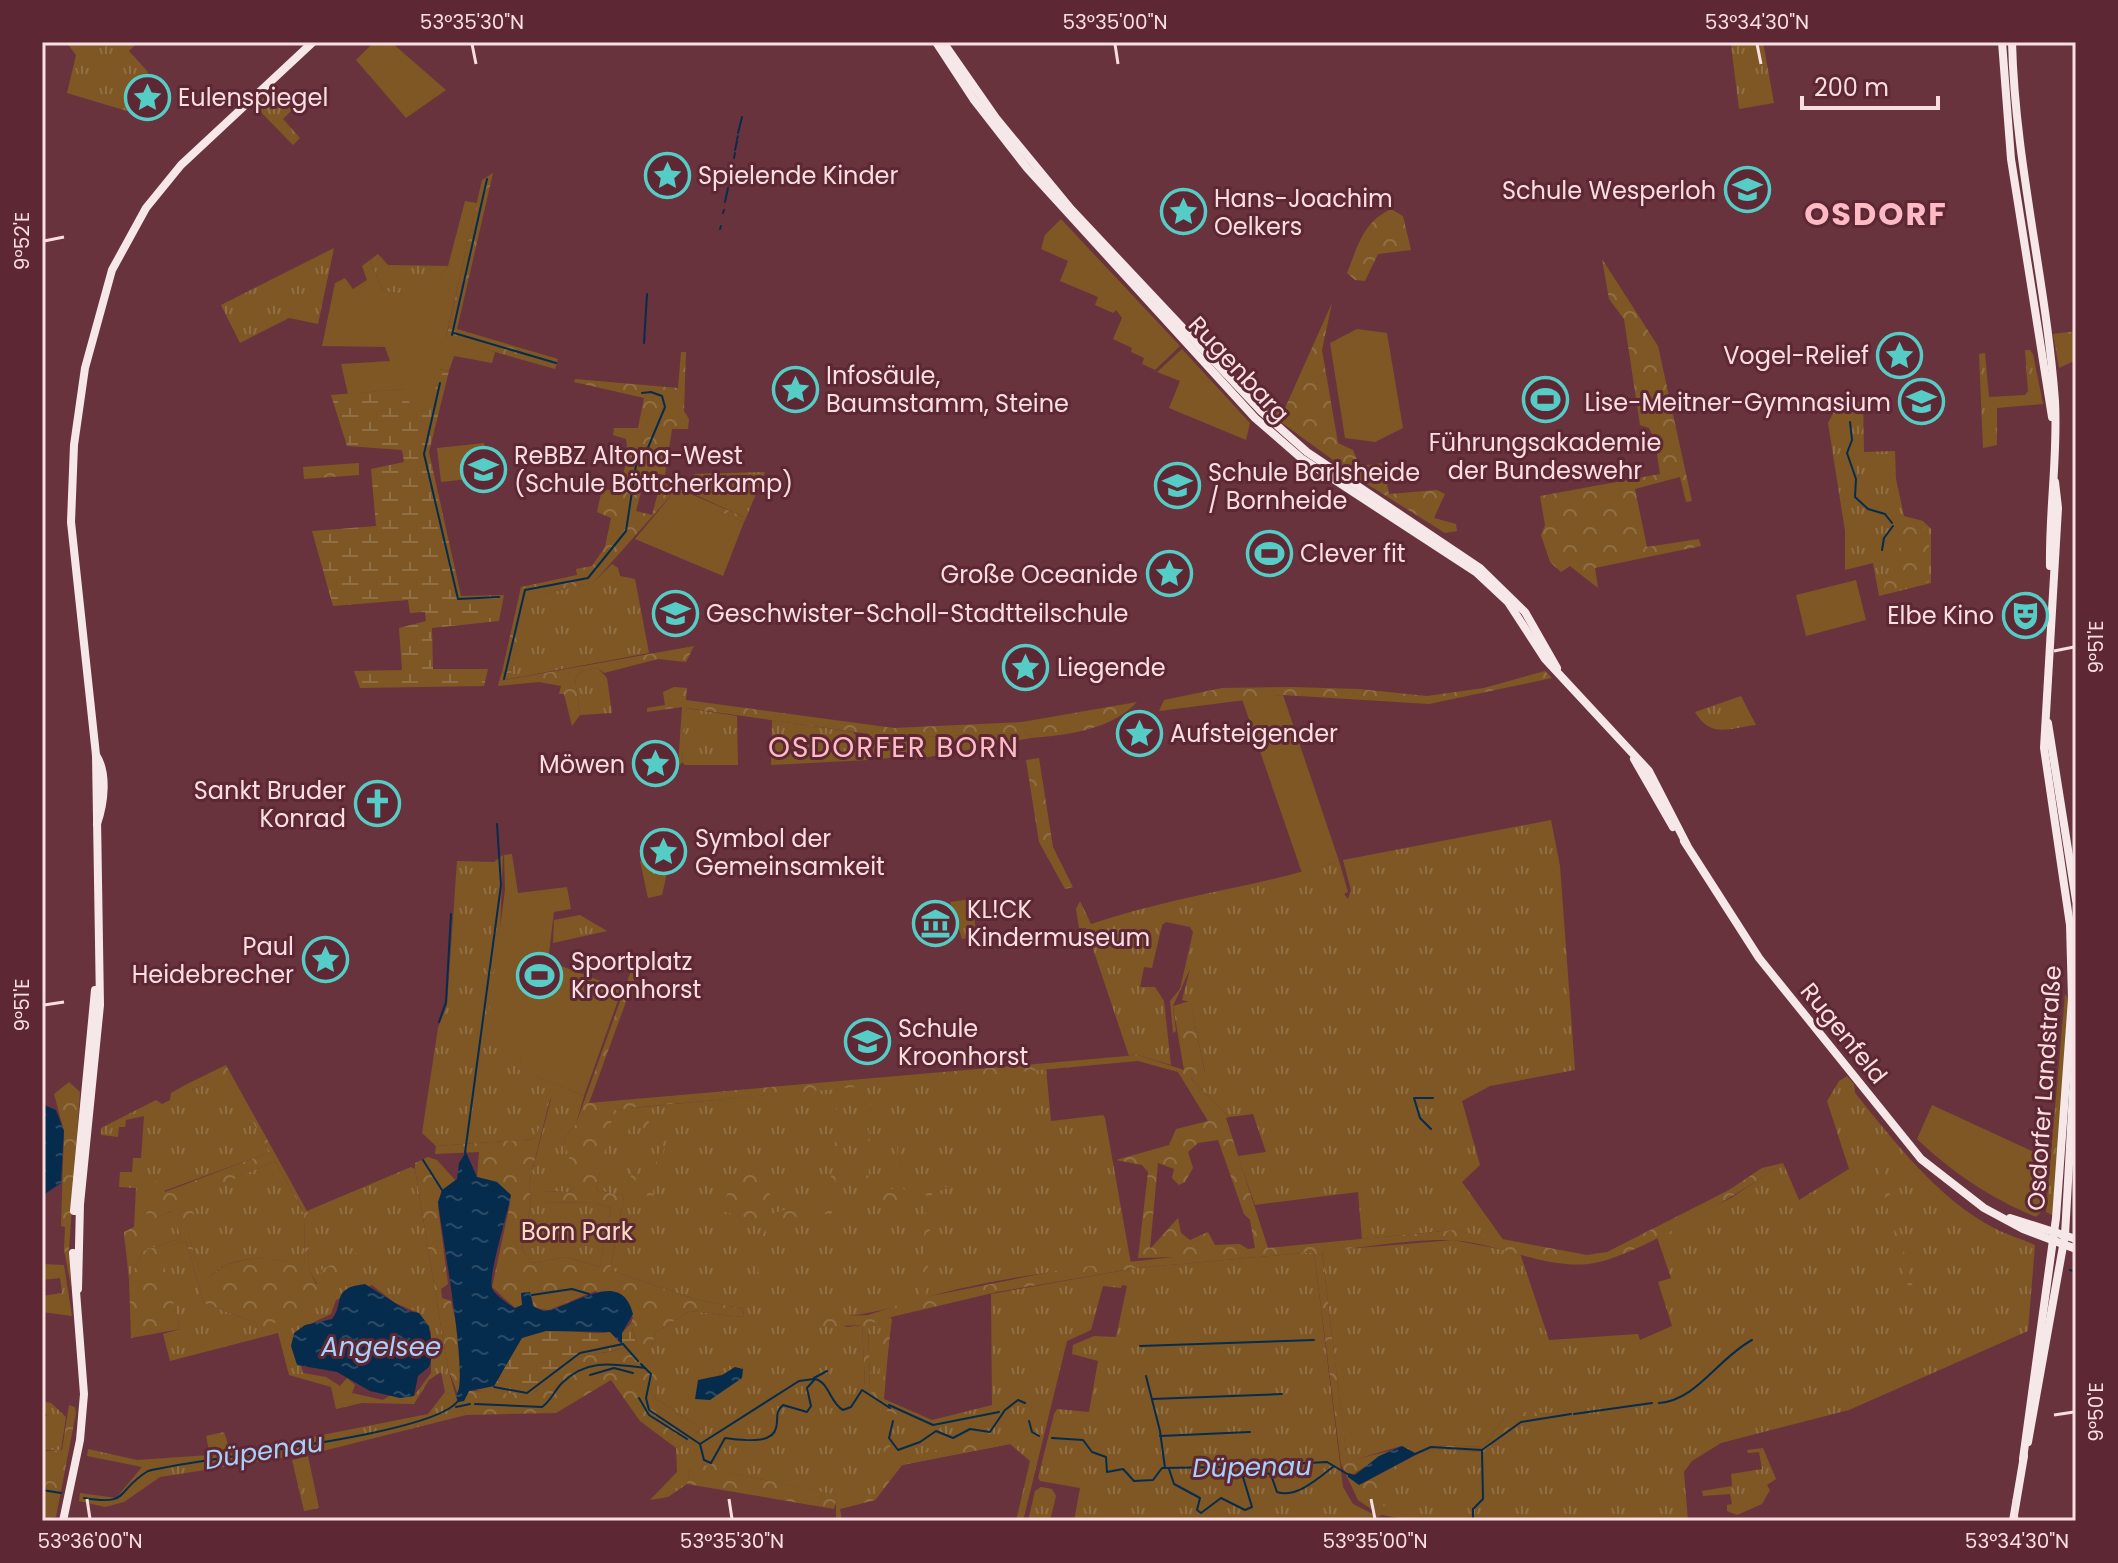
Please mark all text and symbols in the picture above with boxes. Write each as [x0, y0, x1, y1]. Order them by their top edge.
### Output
text: 53°35'30"N [420, 8, 524, 36]
text: 53°35'00"N [1062, 8, 1168, 36]
text: 53°34'30"N [1705, 8, 1809, 36]
scale bar [1802, 60, 1938, 110]
text: 200 m [1814, 71, 1889, 104]
place icon: Eulenspiegel [123, 73, 171, 121]
place label: Eulenspiegel [178, 81, 328, 114]
place icon: Spielende Kinder [643, 151, 691, 199]
place label: Spielende Kinder [698, 159, 898, 192]
school or university icon: Schule Wesperloh [1723, 166, 1771, 214]
place label: Schule Wesperloh [1502, 174, 1716, 207]
place label: Hans-Joachim Oelkers [1214, 182, 1393, 243]
place icon: Hans-Joachim Oelkers [1159, 188, 1207, 236]
district label: OSDORF [1804, 191, 1948, 236]
text: 9°52'E [8, 212, 36, 270]
street label: Rugenbarg [1181, 309, 1297, 429]
place icon: Vogel-Relief [1876, 331, 1924, 379]
place label: Vogel-Relief [1723, 339, 1869, 372]
place label: Infosäule, Baumstamm, Steine [826, 359, 1069, 420]
place icon: Infosäule, Baumstamm, Steine [771, 365, 819, 413]
sports icon: Führungsakademie der Bundeswehr [1521, 376, 1569, 424]
school or university icon: Lise-Meitner-Gymnasium [1898, 378, 1946, 426]
place label: Lise-Meitner-Gymnasium [1584, 386, 1891, 419]
place label: Führungsakademie der Bundeswehr [1429, 426, 1661, 487]
place label: ReBBZ Altona-West (Schule Böttcherkamp) [514, 439, 793, 500]
school or university icon: ReBBZ Altona-West (Schule Böttcherkamp) [459, 445, 507, 493]
place label: Schule Barlsheide / Bornheide [1208, 456, 1420, 517]
school or university icon: Schule Barlsheide / Bornheide [1153, 462, 1201, 510]
sports icon: Clever fit [1245, 529, 1293, 577]
place label: Clever fit [1300, 537, 1406, 570]
place icon: Große Oceanide [1145, 550, 1193, 598]
place label: Große Oceanide [940, 558, 1138, 591]
school or university icon: Geschwister-Scholl-Stadtteilschule [651, 589, 699, 637]
theatre icon: Elbe Kino [2001, 591, 2049, 639]
place label: Geschwister-Scholl-Stadtteilschule [706, 597, 1128, 630]
place label: Elbe Kino [1887, 599, 1994, 632]
text: 9°51'E [2082, 620, 2110, 674]
place icon: Liegende [1002, 643, 1050, 691]
place label: Liegende [1057, 651, 1166, 684]
place icon: Aufsteigender [1115, 709, 1163, 757]
place label: Aufsteigender [1170, 717, 1338, 750]
district label: OSDORFER BORN [768, 728, 1020, 767]
place icon: Möwen [632, 740, 680, 788]
place label: Möwen [539, 748, 625, 781]
place label: Sankt Bruder Konrad [194, 774, 346, 835]
church icon: Sankt Bruder Konrad [353, 780, 401, 828]
place label: Symbol der Gemeinsamkeit [695, 822, 885, 883]
place icon: Symbol der Gemeinsamkeit [640, 828, 688, 876]
place label: KL!CK Kindermuseum [967, 893, 1150, 954]
museum icon: KL!CK Kindermuseum [912, 899, 960, 947]
place label: Paul Heidebrecher [132, 930, 294, 991]
place icon: Paul Heidebrecher [301, 936, 349, 984]
place label: Sportplatz Kroonhorst [571, 945, 701, 1006]
sports icon: Sportplatz Kroonhorst [516, 951, 564, 999]
street label: Osdorfer Landstraße [2019, 964, 2069, 1212]
street label: Rugenfeld [1793, 975, 1895, 1091]
text: 9°51'E [8, 978, 36, 1032]
place label: Schule Kroonhorst [898, 1012, 1028, 1073]
school or university icon: Schule Kroonhorst [843, 1018, 891, 1066]
park label: Born Park [521, 1215, 634, 1248]
water label: Angelsee [320, 1329, 441, 1365]
text: 9°50'E [2082, 1382, 2110, 1442]
water label: Düpenau [202, 1424, 326, 1478]
water label: Düpenau [1192, 1448, 1312, 1486]
text: 53°36'00"N [37, 1527, 143, 1555]
text: 53°35'30"N [680, 1527, 784, 1555]
text: 53°35'00"N [1322, 1527, 1428, 1555]
text: 53°34'30"N [1965, 1527, 2069, 1555]

